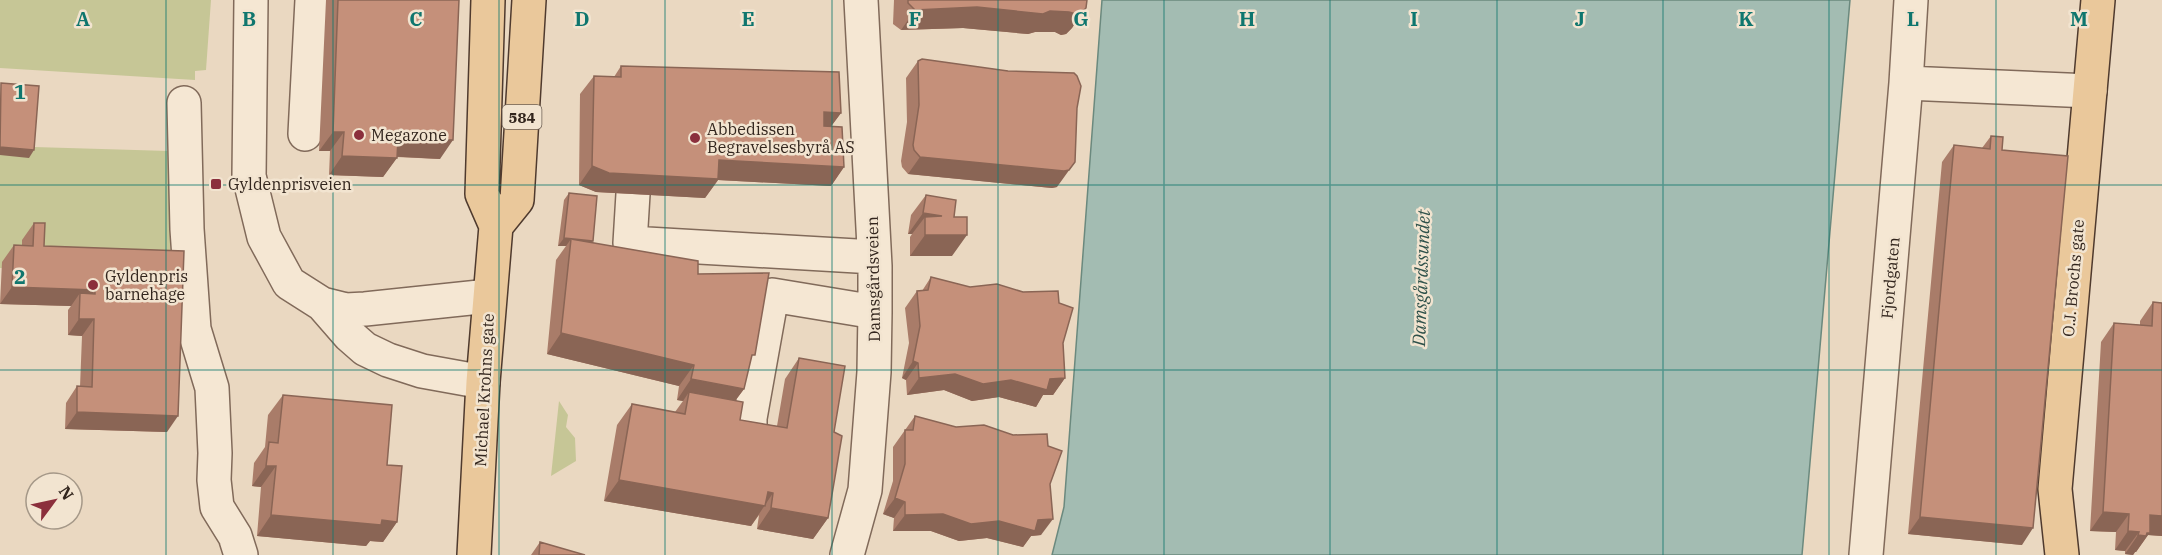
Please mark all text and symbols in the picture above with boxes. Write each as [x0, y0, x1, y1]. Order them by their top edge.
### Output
text: A [76, 5, 90, 32]
text: B [242, 5, 256, 32]
text: C [409, 5, 423, 32]
text: D [574, 5, 590, 32]
text: E [741, 5, 755, 32]
text: F [909, 5, 921, 32]
text: G [1073, 5, 1089, 32]
text: H [1239, 5, 1255, 32]
text: I [1410, 5, 1418, 32]
text: J [1575, 5, 1585, 32]
text: K [1738, 5, 1754, 32]
text: L [1907, 5, 1919, 32]
text: M [2070, 5, 2088, 32]
text: 1 [14, 78, 26, 105]
road number: 584 [502, 105, 542, 129]
place label: Abbedissen Begravelsesbyrå AS [707, 119, 855, 157]
place label: Megazone [371, 125, 447, 145]
marker: Megazone [352, 128, 366, 142]
marker: Abbedissen Begravelsesbyrå AS [688, 131, 702, 145]
place label: Gyldenprisveien [228, 174, 352, 194]
marker: Gyldenprisveien [209, 177, 223, 191]
water label: Damsgårdssundet [1407, 209, 1435, 348]
street label: Damsgårdsveien [862, 216, 884, 342]
street label: O.J. Brochs gate [2058, 218, 2088, 338]
street label: Fjordgaten [1876, 236, 1904, 320]
text: 2 [14, 263, 26, 290]
place label: Gyldenpris barnehage [105, 266, 188, 304]
marker: Gyldenpris barnehage [86, 278, 100, 292]
street label: Michael Krohns gate [470, 313, 498, 467]
north arrow [24, 471, 84, 531]
text: N [55, 482, 78, 504]

